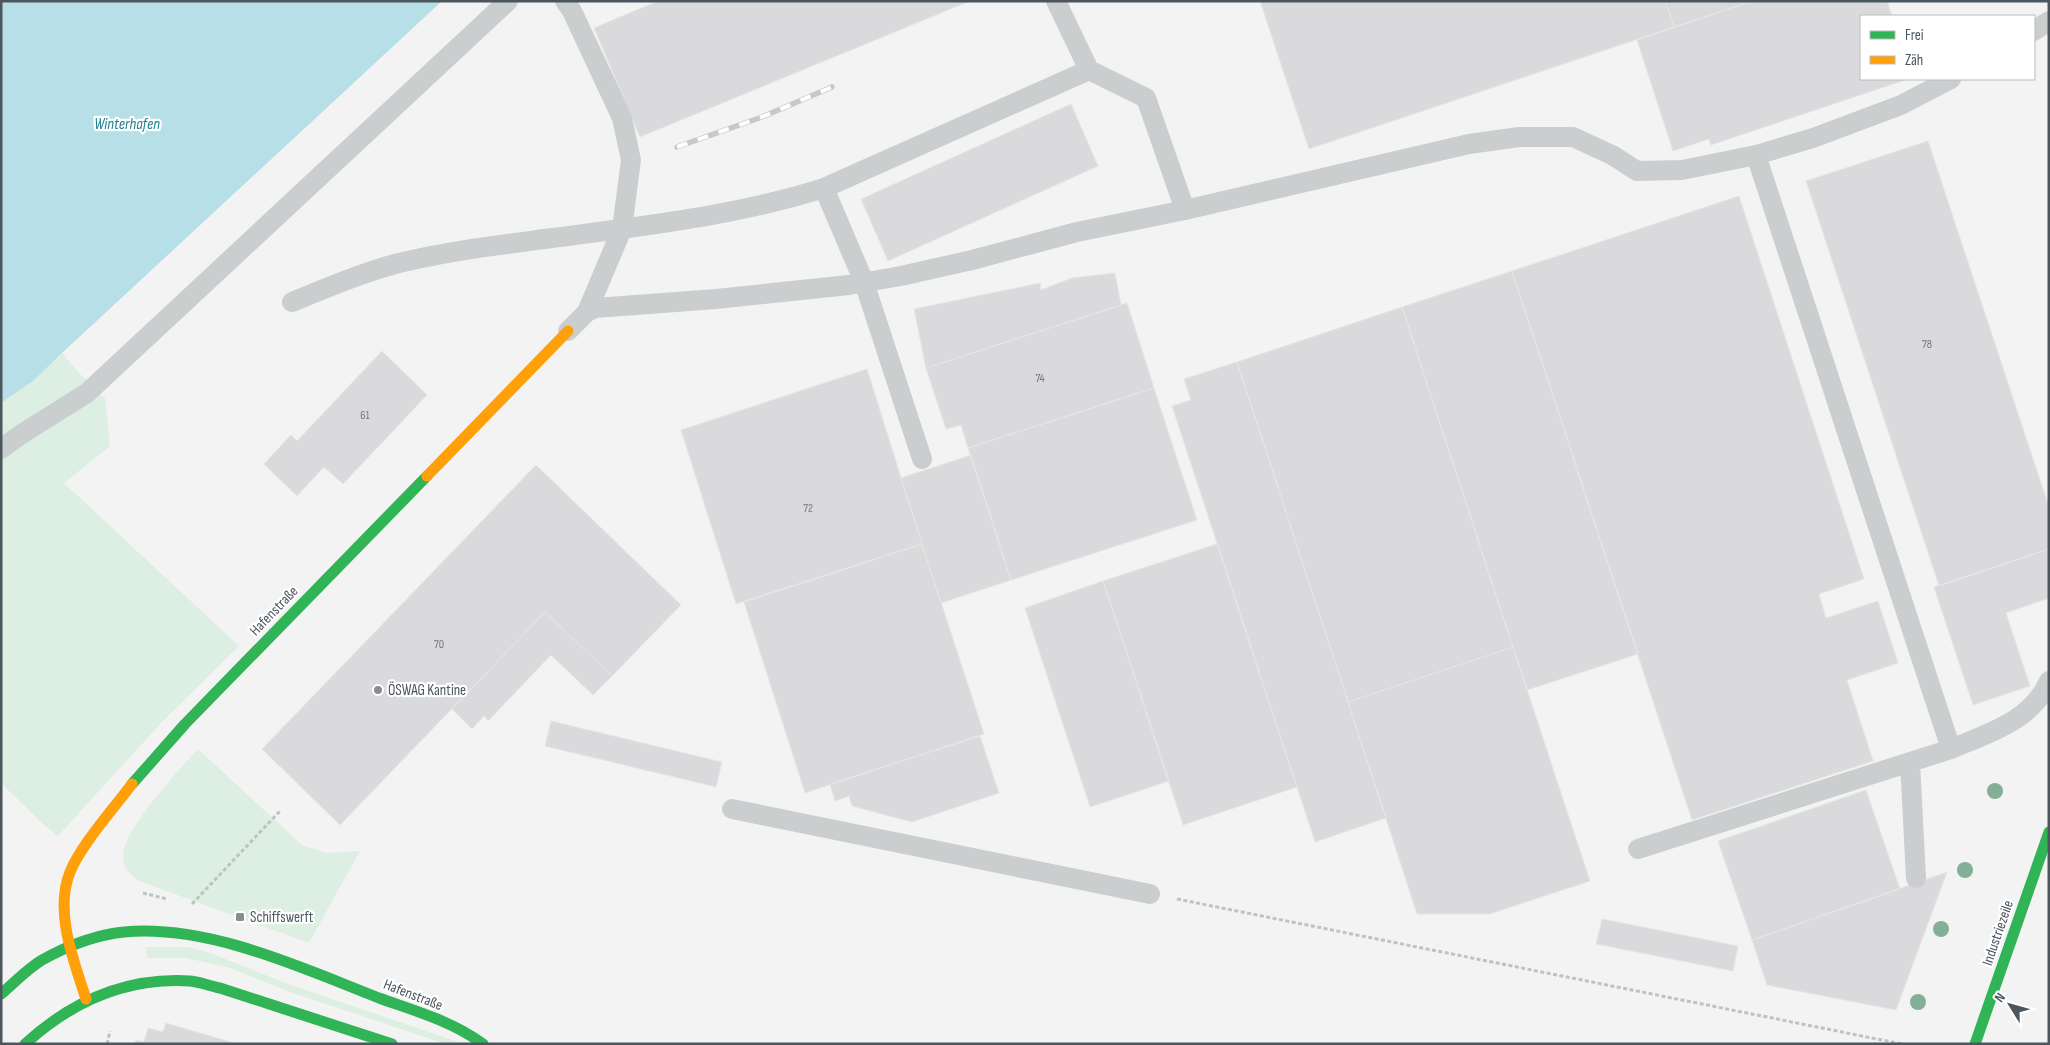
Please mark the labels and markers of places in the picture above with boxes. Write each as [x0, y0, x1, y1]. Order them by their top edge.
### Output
place label: ÖSWAG Kantine [388, 681, 466, 700]
marker: ÖSWAG Kantine [372, 684, 384, 696]
place label: Schiffswerft [250, 908, 314, 927]
marker: Schiffswerft [234, 911, 246, 923]

